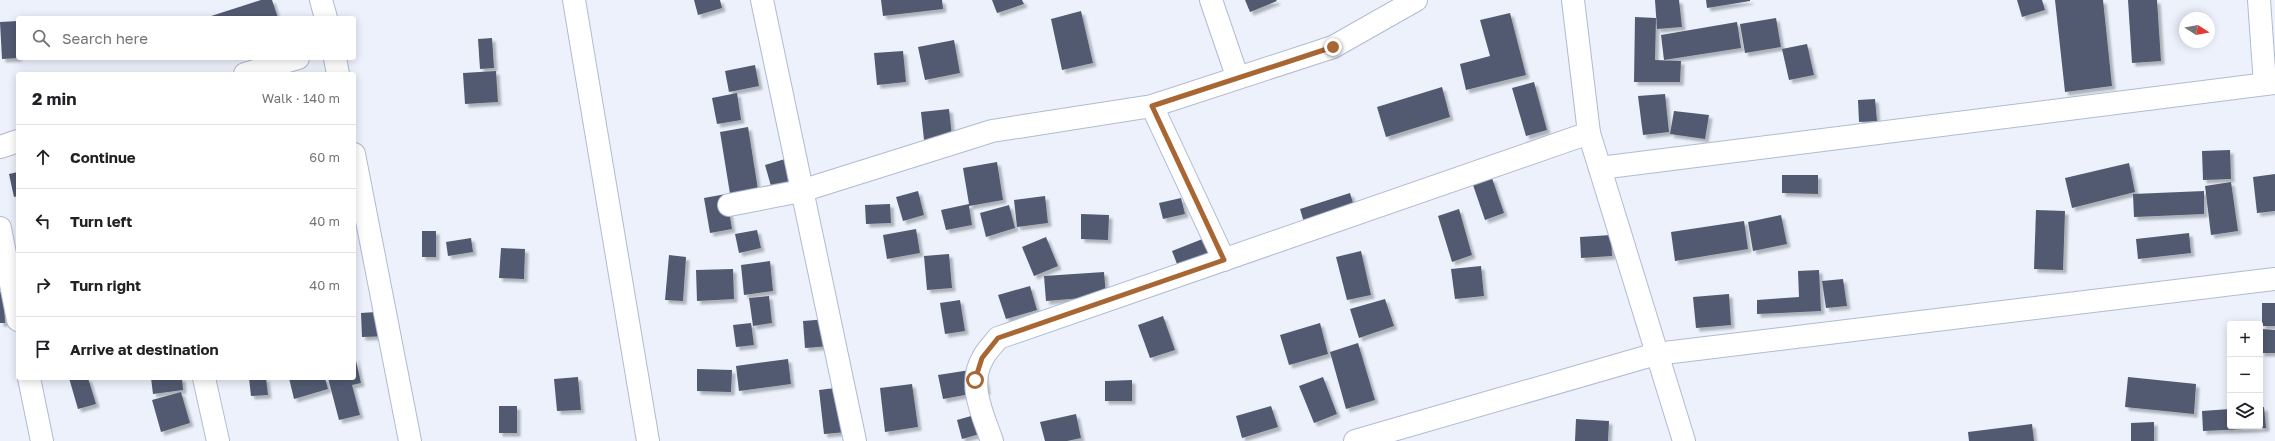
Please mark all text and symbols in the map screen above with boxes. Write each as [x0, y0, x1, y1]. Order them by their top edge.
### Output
north arrow [2179, 12, 2215, 48]
search box [16, 16, 356, 60]
icon: search [30, 27, 52, 49]
text: Search here [62, 29, 148, 47]
route end [1324, 38, 1342, 56]
text: 2 min [32, 88, 76, 109]
text: Walk · 140 m [262, 90, 340, 106]
icon: ahead [32, 146, 54, 168]
text: Continue [70, 148, 136, 166]
text: 60 m [309, 149, 340, 165]
icon: left [32, 210, 54, 232]
text: Turn left [70, 212, 132, 230]
text: 40 m [309, 213, 340, 229]
icon: right [32, 274, 54, 296]
text: Turn right [70, 276, 141, 294]
text: 40 m [309, 277, 340, 293]
map controls [2227, 321, 2263, 429]
button: + [2227, 321, 2263, 357]
icon: arrive [32, 338, 54, 360]
text: Arrive at destination [70, 340, 219, 358]
button: − [2227, 357, 2263, 393]
route start [966, 371, 984, 389]
button: layers [2227, 393, 2263, 429]

